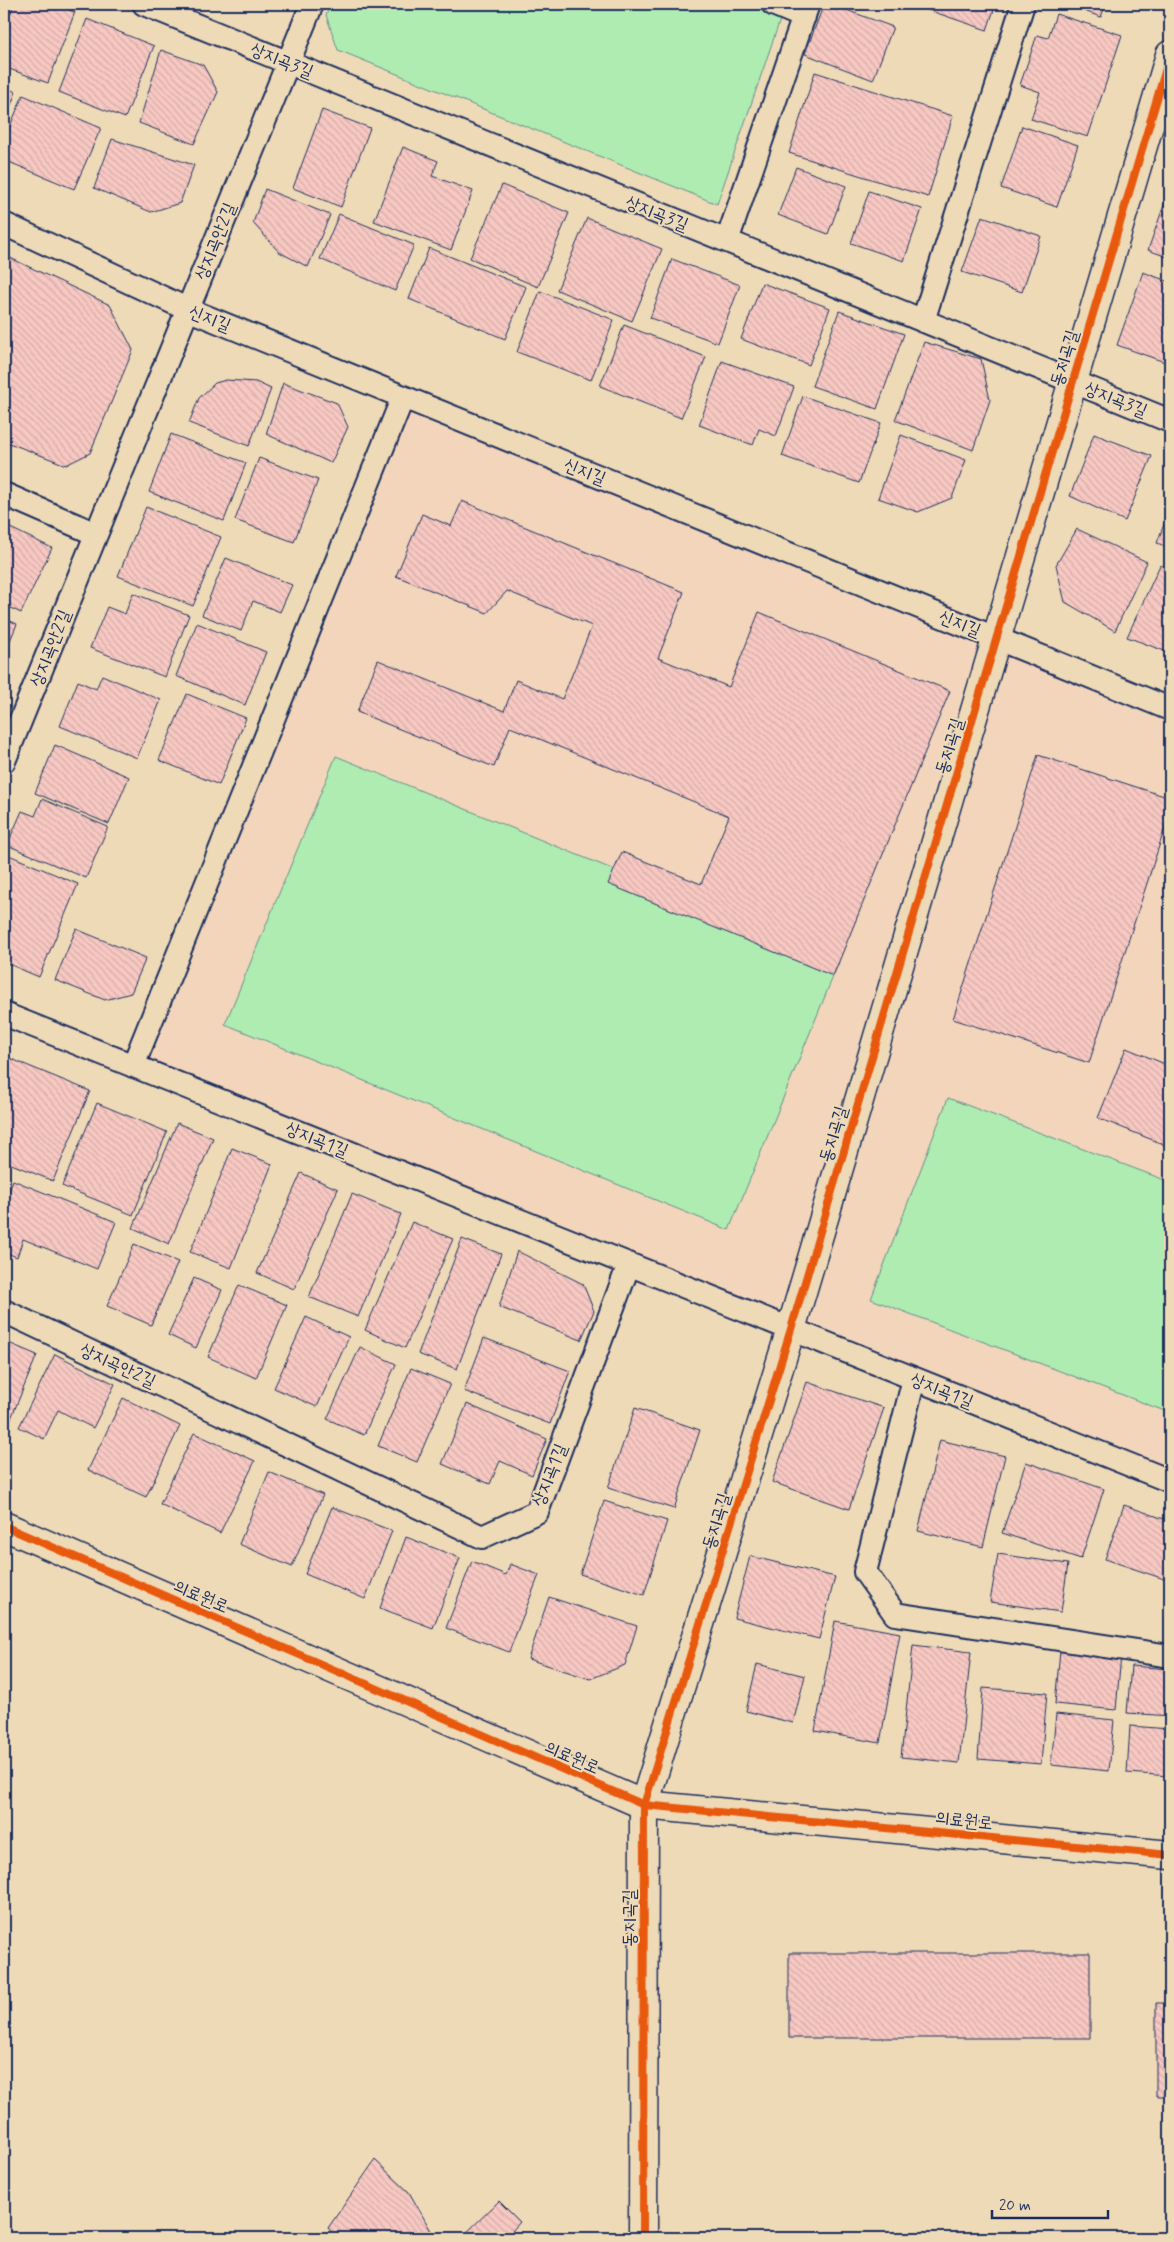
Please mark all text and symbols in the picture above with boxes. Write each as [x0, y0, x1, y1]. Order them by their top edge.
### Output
street label: 상지곡3길 [246, 37, 317, 85]
street label: 상지곡3길 [621, 190, 692, 238]
street label: 상지곡안2길 [190, 199, 242, 284]
street label: 신지길 [185, 300, 235, 338]
street label: 동지곡길 [1045, 327, 1085, 390]
street label: 상지곡3길 [1080, 376, 1151, 424]
street label: 신지길 [560, 453, 610, 491]
street label: 신지길 [935, 605, 985, 643]
street label: 상지곡안2길 [25, 606, 77, 691]
street label: 동지곡길 [930, 715, 970, 778]
street label: 동지곡길 [814, 1103, 854, 1166]
street label: 상지곡1길 [282, 1116, 352, 1164]
street label: 상지곡안2길 [76, 1338, 160, 1394]
street label: 상지곡1길 [907, 1367, 977, 1415]
street label: 상지곡1길 [526, 1440, 574, 1510]
street label: 동지곡길 [697, 1490, 737, 1553]
street label: 의료원로 [169, 1575, 232, 1619]
street label: 의료원로 [540, 1736, 603, 1780]
street label: 의료원로 [934, 1806, 994, 1836]
street label: 동지곡길 [618, 1889, 642, 1947]
scale bar [992, 2187, 1108, 2219]
text: 20 m [999, 2196, 1031, 2216]

